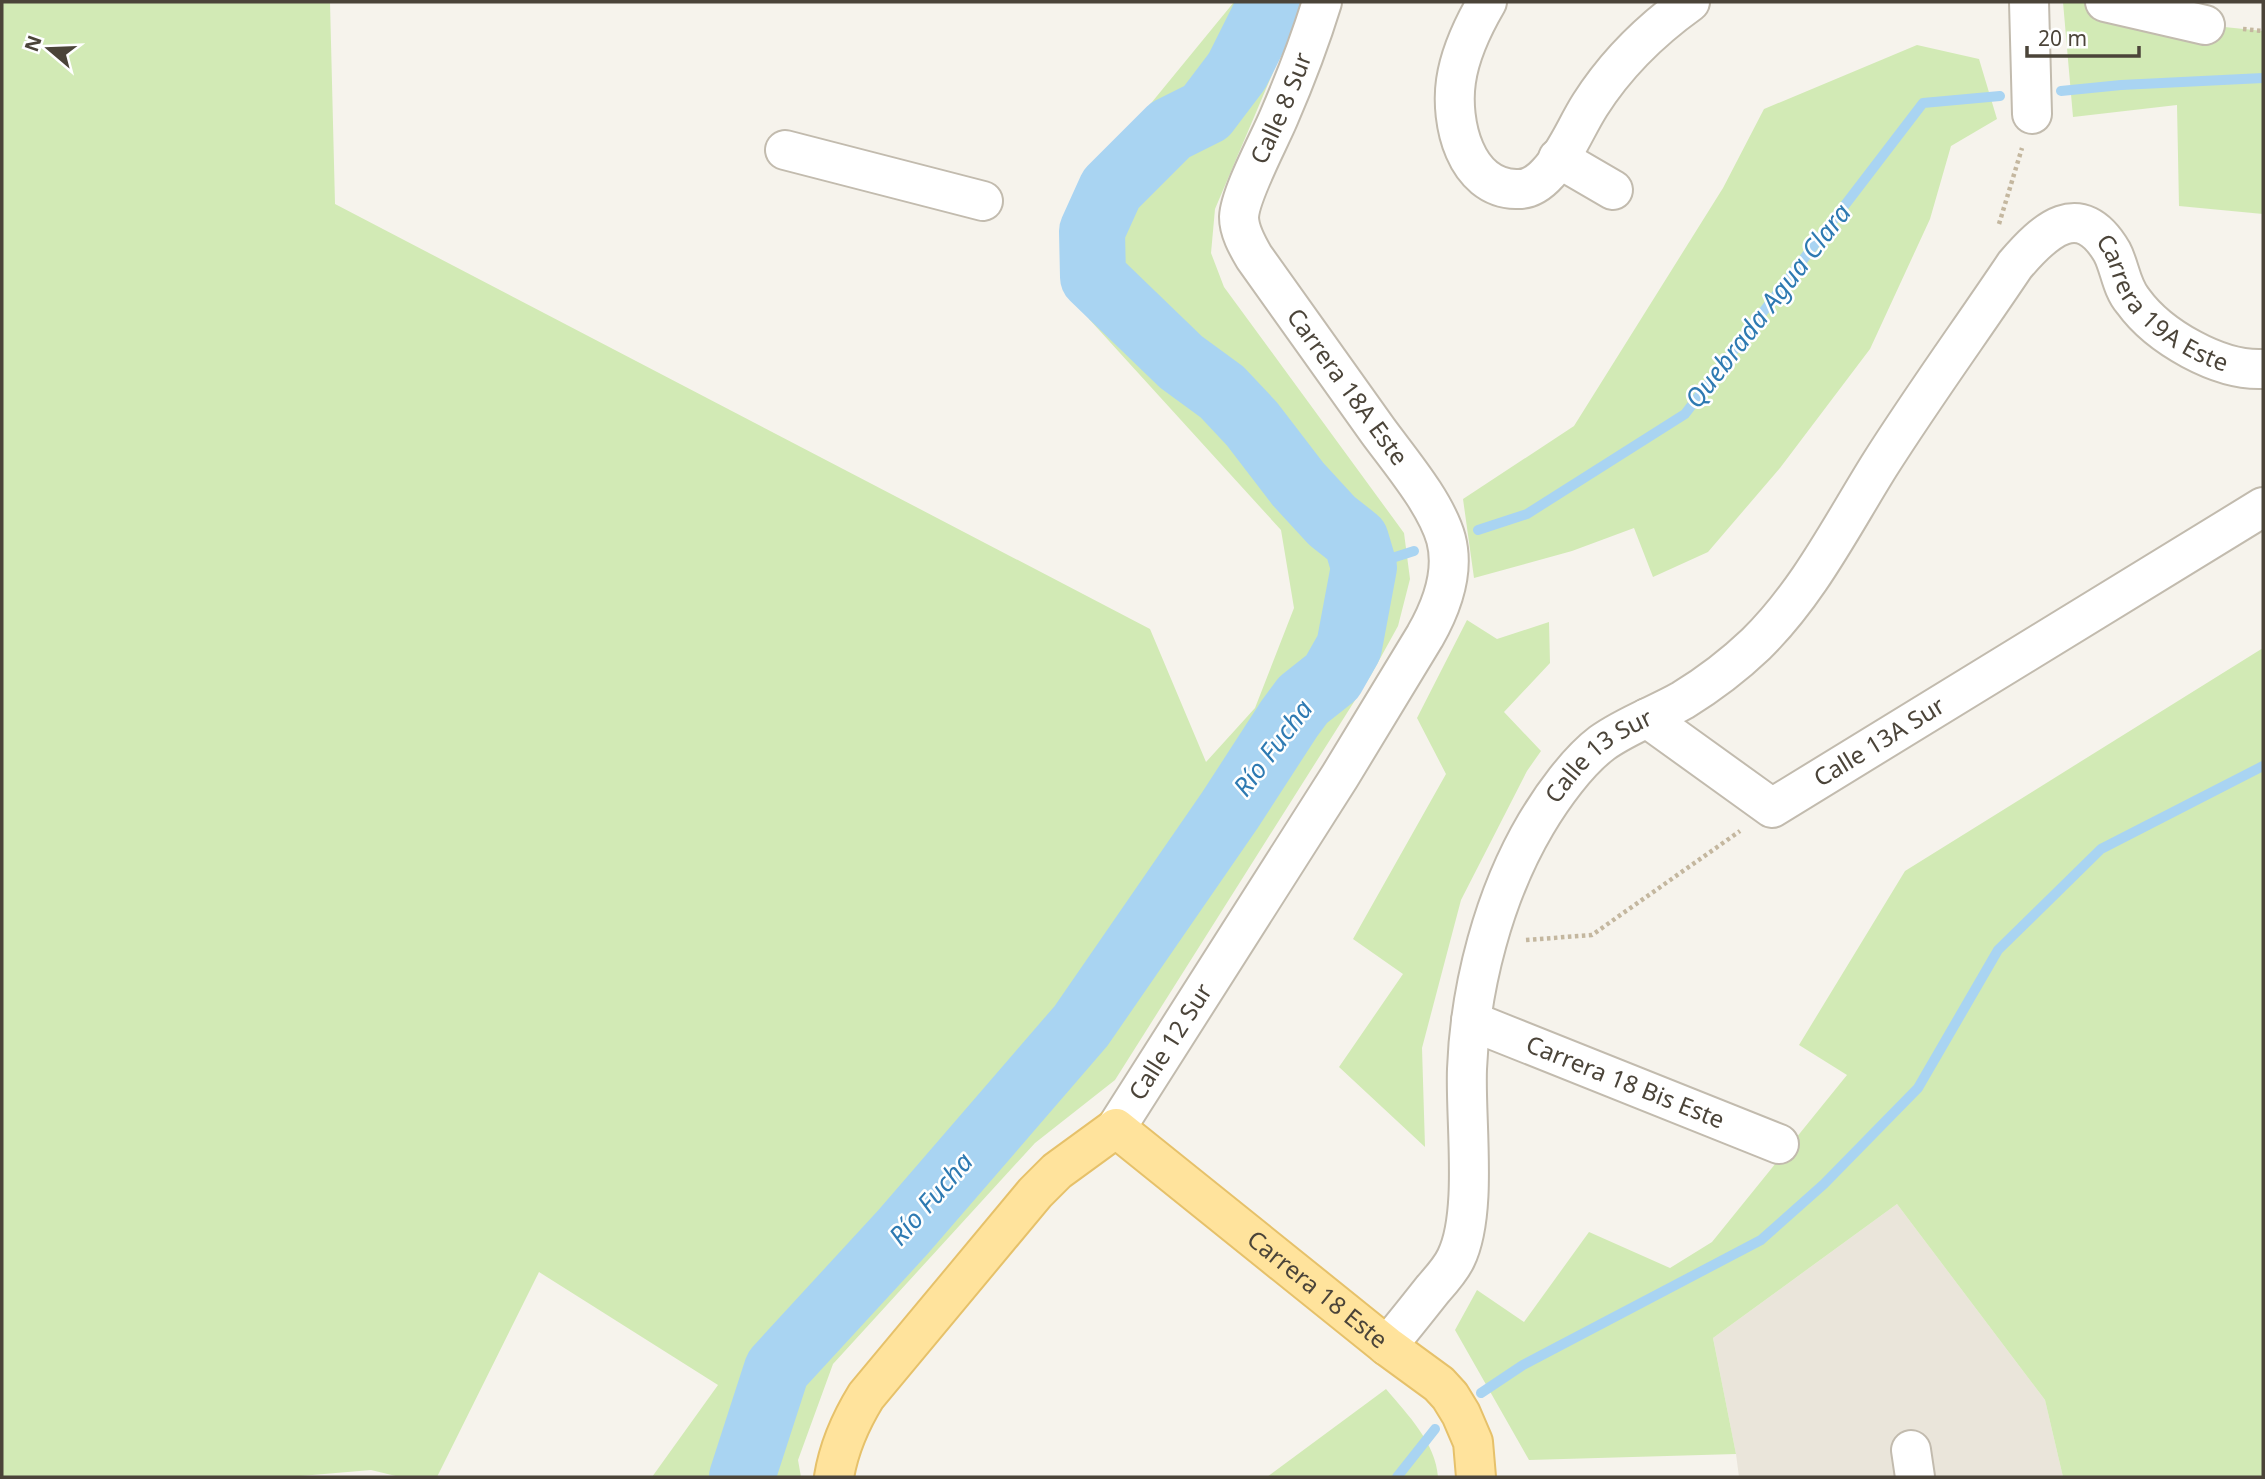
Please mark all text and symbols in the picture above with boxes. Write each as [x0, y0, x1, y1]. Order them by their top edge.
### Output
north arrow [14, 14, 84, 84]
scale bar [2027, 14, 2139, 58]
text: 20 m [2038, 24, 2087, 52]
text: N [18, 32, 48, 55]
street label: Calle 8 Sur [1241, 47, 1319, 169]
water label: Quebrada Agua Clara [1676, 195, 1859, 415]
street label: Carrera 19A Este [2090, 226, 2233, 378]
street label: Carrera 18A Este [1280, 301, 1416, 471]
street label: Calle 13A Sur [1807, 688, 1950, 794]
water label: Río Fucha [1224, 692, 1320, 803]
street label: Calle 13 Sur [1536, 700, 1657, 809]
street label: Calle 12 Sur [1120, 976, 1219, 1106]
street label: Carrera 18 Bis Este [1522, 1027, 1730, 1136]
water label: Río Fucha [880, 1144, 981, 1252]
street label: Carrera 18 Este [1241, 1222, 1395, 1355]

